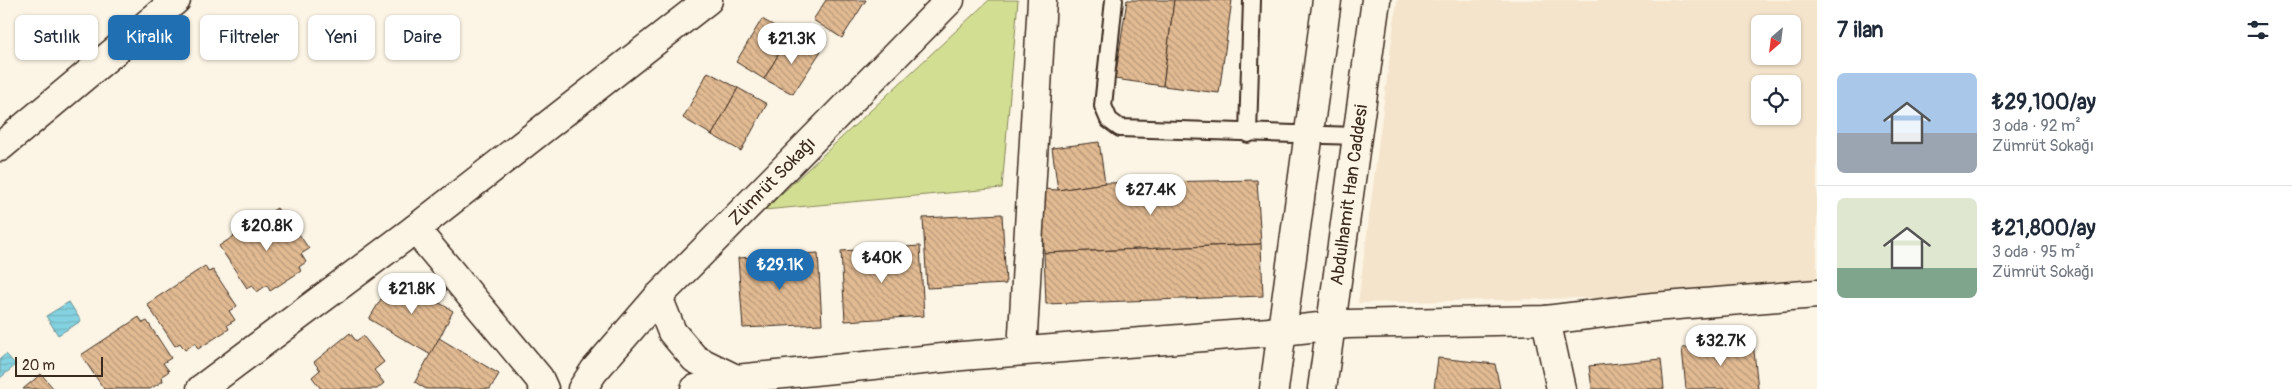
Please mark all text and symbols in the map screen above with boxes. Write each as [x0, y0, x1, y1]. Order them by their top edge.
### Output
chip: Satılık [15, 15, 98, 60]
chip: Kiralık [108, 15, 190, 60]
chip: Filtreler [200, 15, 298, 60]
chip: Yeni [308, 15, 375, 60]
chip: Daire [385, 15, 460, 60]
north arrow [1751, 15, 1801, 65]
map controls [1751, 15, 1801, 125]
icon: filters [2244, 16, 2272, 44]
text: 7 ilan [1837, 17, 1884, 44]
pin: ₺21.3K [751, 22, 833, 65]
text: ₺21.3K [769, 29, 815, 49]
button: locate [1751, 75, 1801, 125]
text: ₺29,100/ay [1992, 89, 2096, 116]
icon: home [1877, 93, 1937, 153]
street label: Abdulhamit Han Caddesi [1326, 103, 1373, 287]
text: 3 oda · 92 m² [1992, 116, 2081, 136]
street label: Zümrüt Sokağı [724, 132, 821, 230]
text: Zümrüt Sokağı [1992, 136, 2094, 156]
pin: ₺27.4K [1110, 174, 1192, 216]
text: ₺27.4K [1126, 180, 1176, 200]
pin: ₺20.8K [226, 210, 308, 252]
text: ₺21,800/ay [1992, 215, 2095, 242]
text: ₺20.8K [242, 216, 292, 236]
icon: home [1877, 218, 1937, 278]
pin: ₺40K [852, 242, 912, 284]
text: 3 oda · 95 m² [1992, 242, 2080, 262]
pin: ₺29.1K [739, 248, 821, 291]
text: ₺40K [862, 248, 902, 268]
text: ₺29.1K [757, 255, 803, 275]
text: Zümrüt Sokağı [1992, 262, 2094, 282]
pin: ₺21.8K [371, 272, 453, 315]
text: ₺21.8K [389, 279, 435, 299]
pin: ₺32.7K [1680, 324, 1762, 367]
text: ₺32.7K [1696, 331, 1746, 351]
scale bar [15, 354, 102, 377]
text: 20 m [22, 357, 55, 374]

